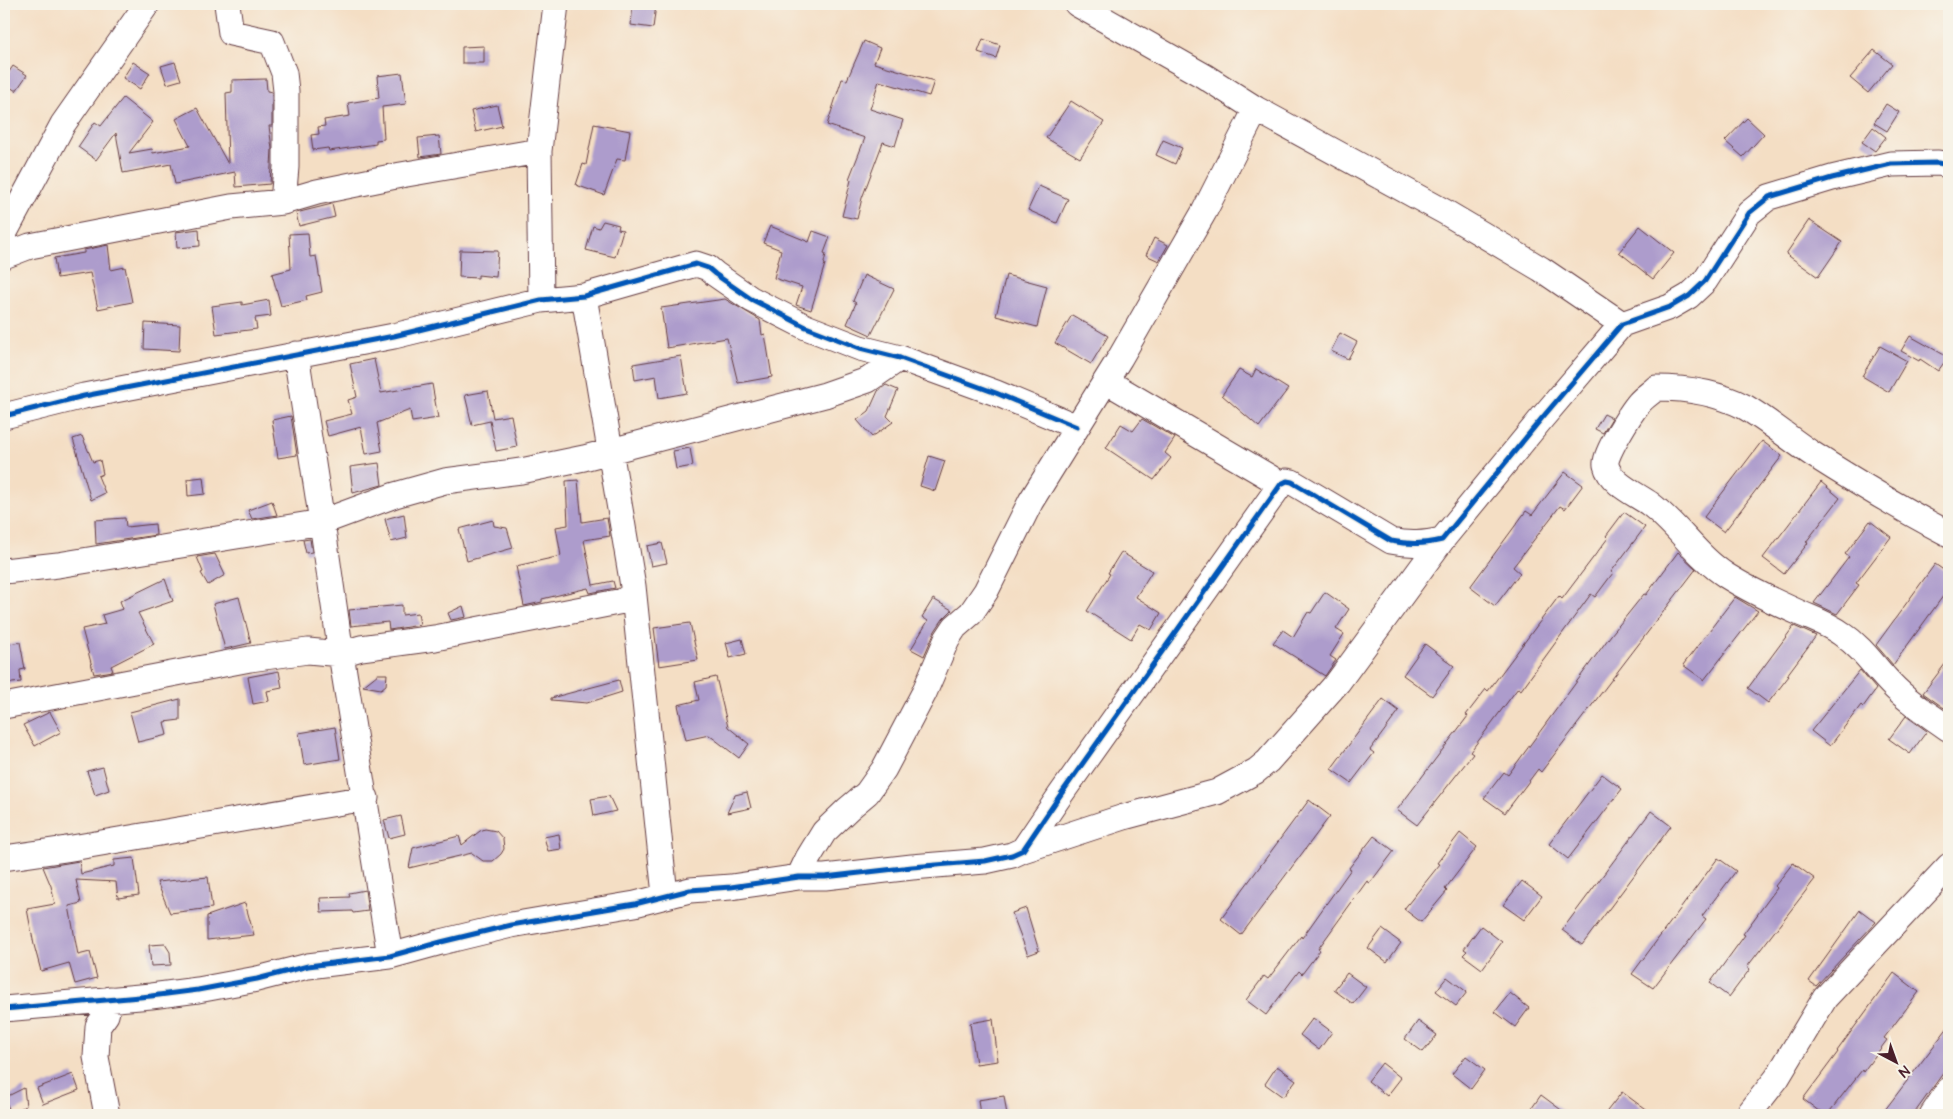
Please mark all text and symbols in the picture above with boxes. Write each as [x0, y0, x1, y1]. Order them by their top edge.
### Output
north arrow [1870, 1036, 1920, 1086]
text: N [1894, 1061, 1914, 1082]

